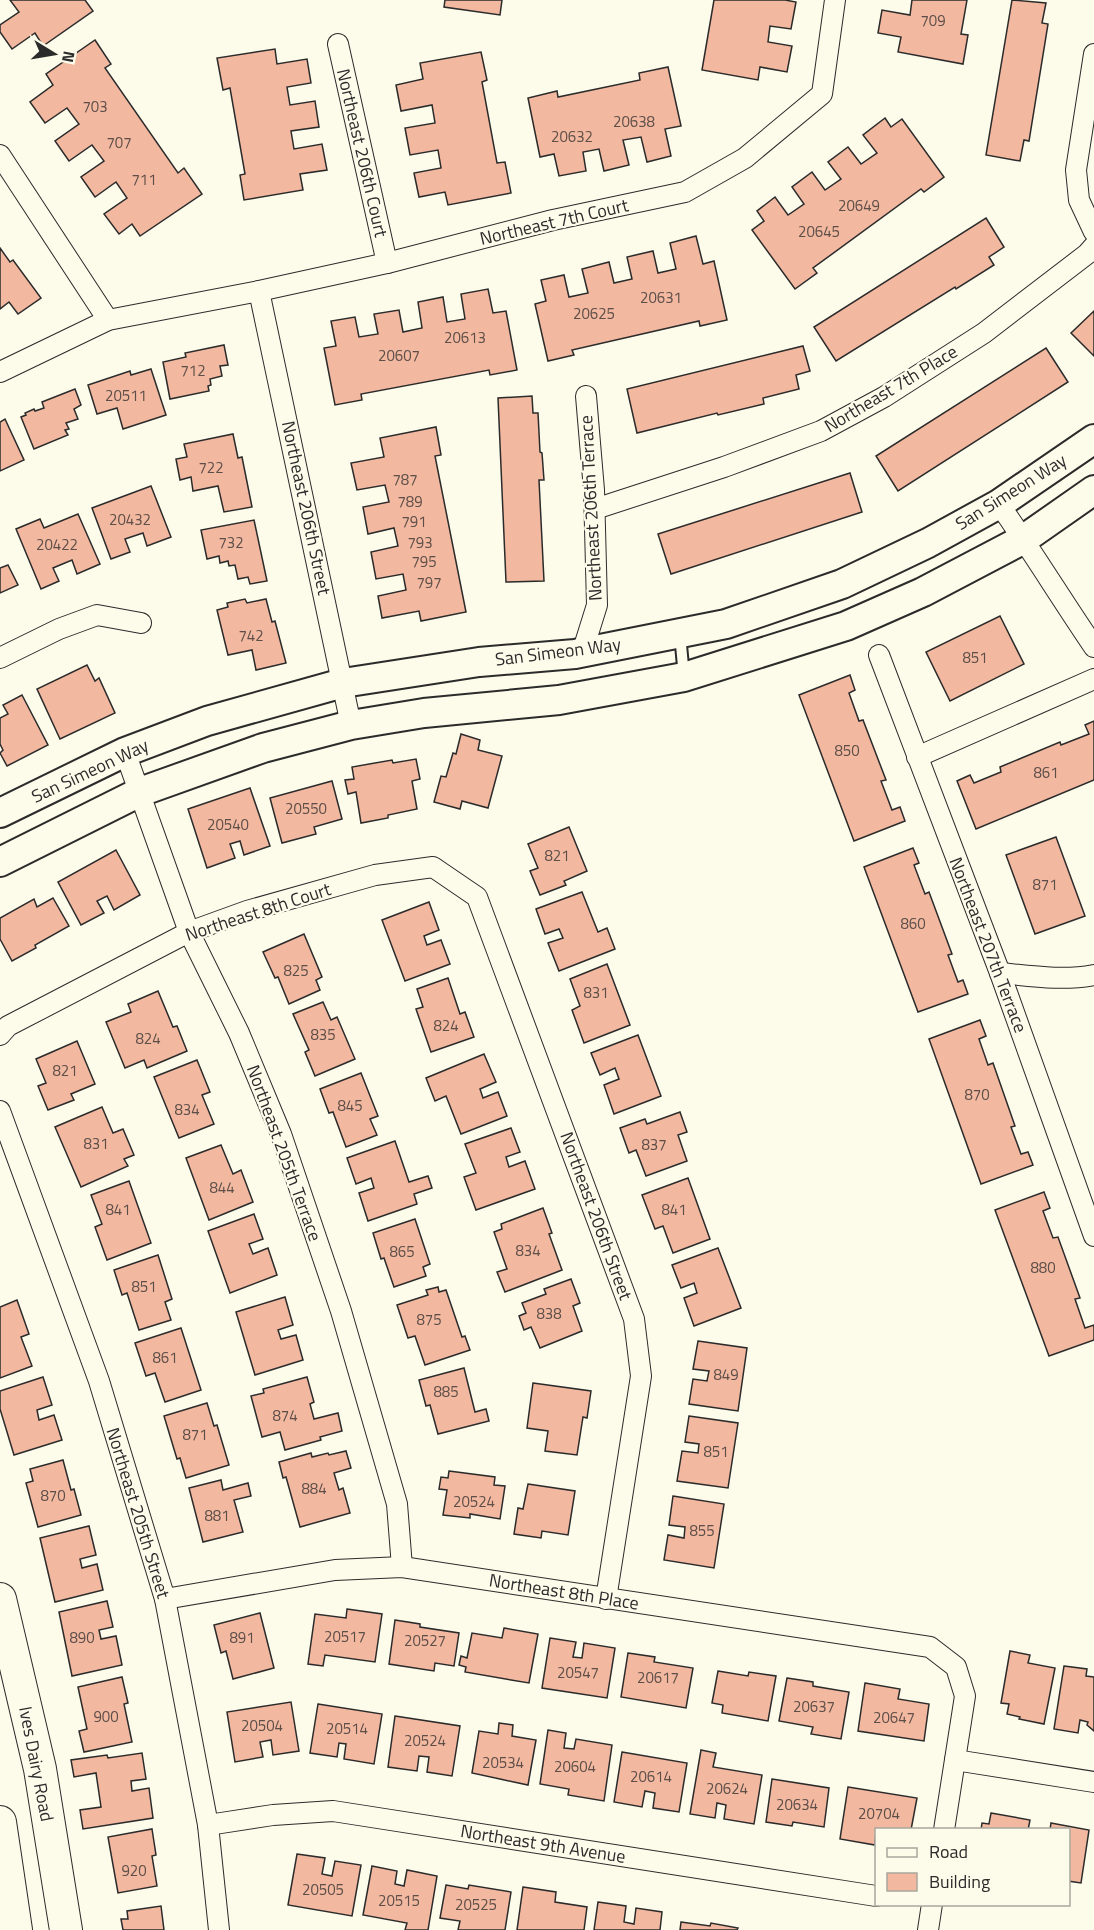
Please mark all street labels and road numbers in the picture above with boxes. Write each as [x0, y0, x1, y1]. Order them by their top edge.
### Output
street label: Northeast 206th Court [330, 66, 395, 240]
street label: Northeast 7th Court [477, 191, 632, 252]
street label: Northeast 7th Place [819, 338, 963, 439]
street label: Northeast 206th Terrace [572, 414, 609, 602]
street label: Northeast 206th Street [275, 418, 338, 598]
street label: San Simeon Way [950, 446, 1072, 537]
street label: San Simeon Way [493, 630, 623, 673]
street label: San Simeon Way [27, 731, 153, 810]
street label: Northeast 207th Terrace [943, 853, 1034, 1036]
street label: Northeast 8th Court [181, 875, 335, 948]
street label: Northeast 205th Terrace [240, 1061, 329, 1245]
street label: Northeast 206th Street [553, 1128, 640, 1304]
street label: Northeast 205th Street [100, 1424, 177, 1602]
street label: Northeast 8th Place [487, 1566, 641, 1617]
street label: Ives Dairy Road [12, 1704, 61, 1824]
street label: Northeast 9th Avenue [459, 1817, 628, 1870]

